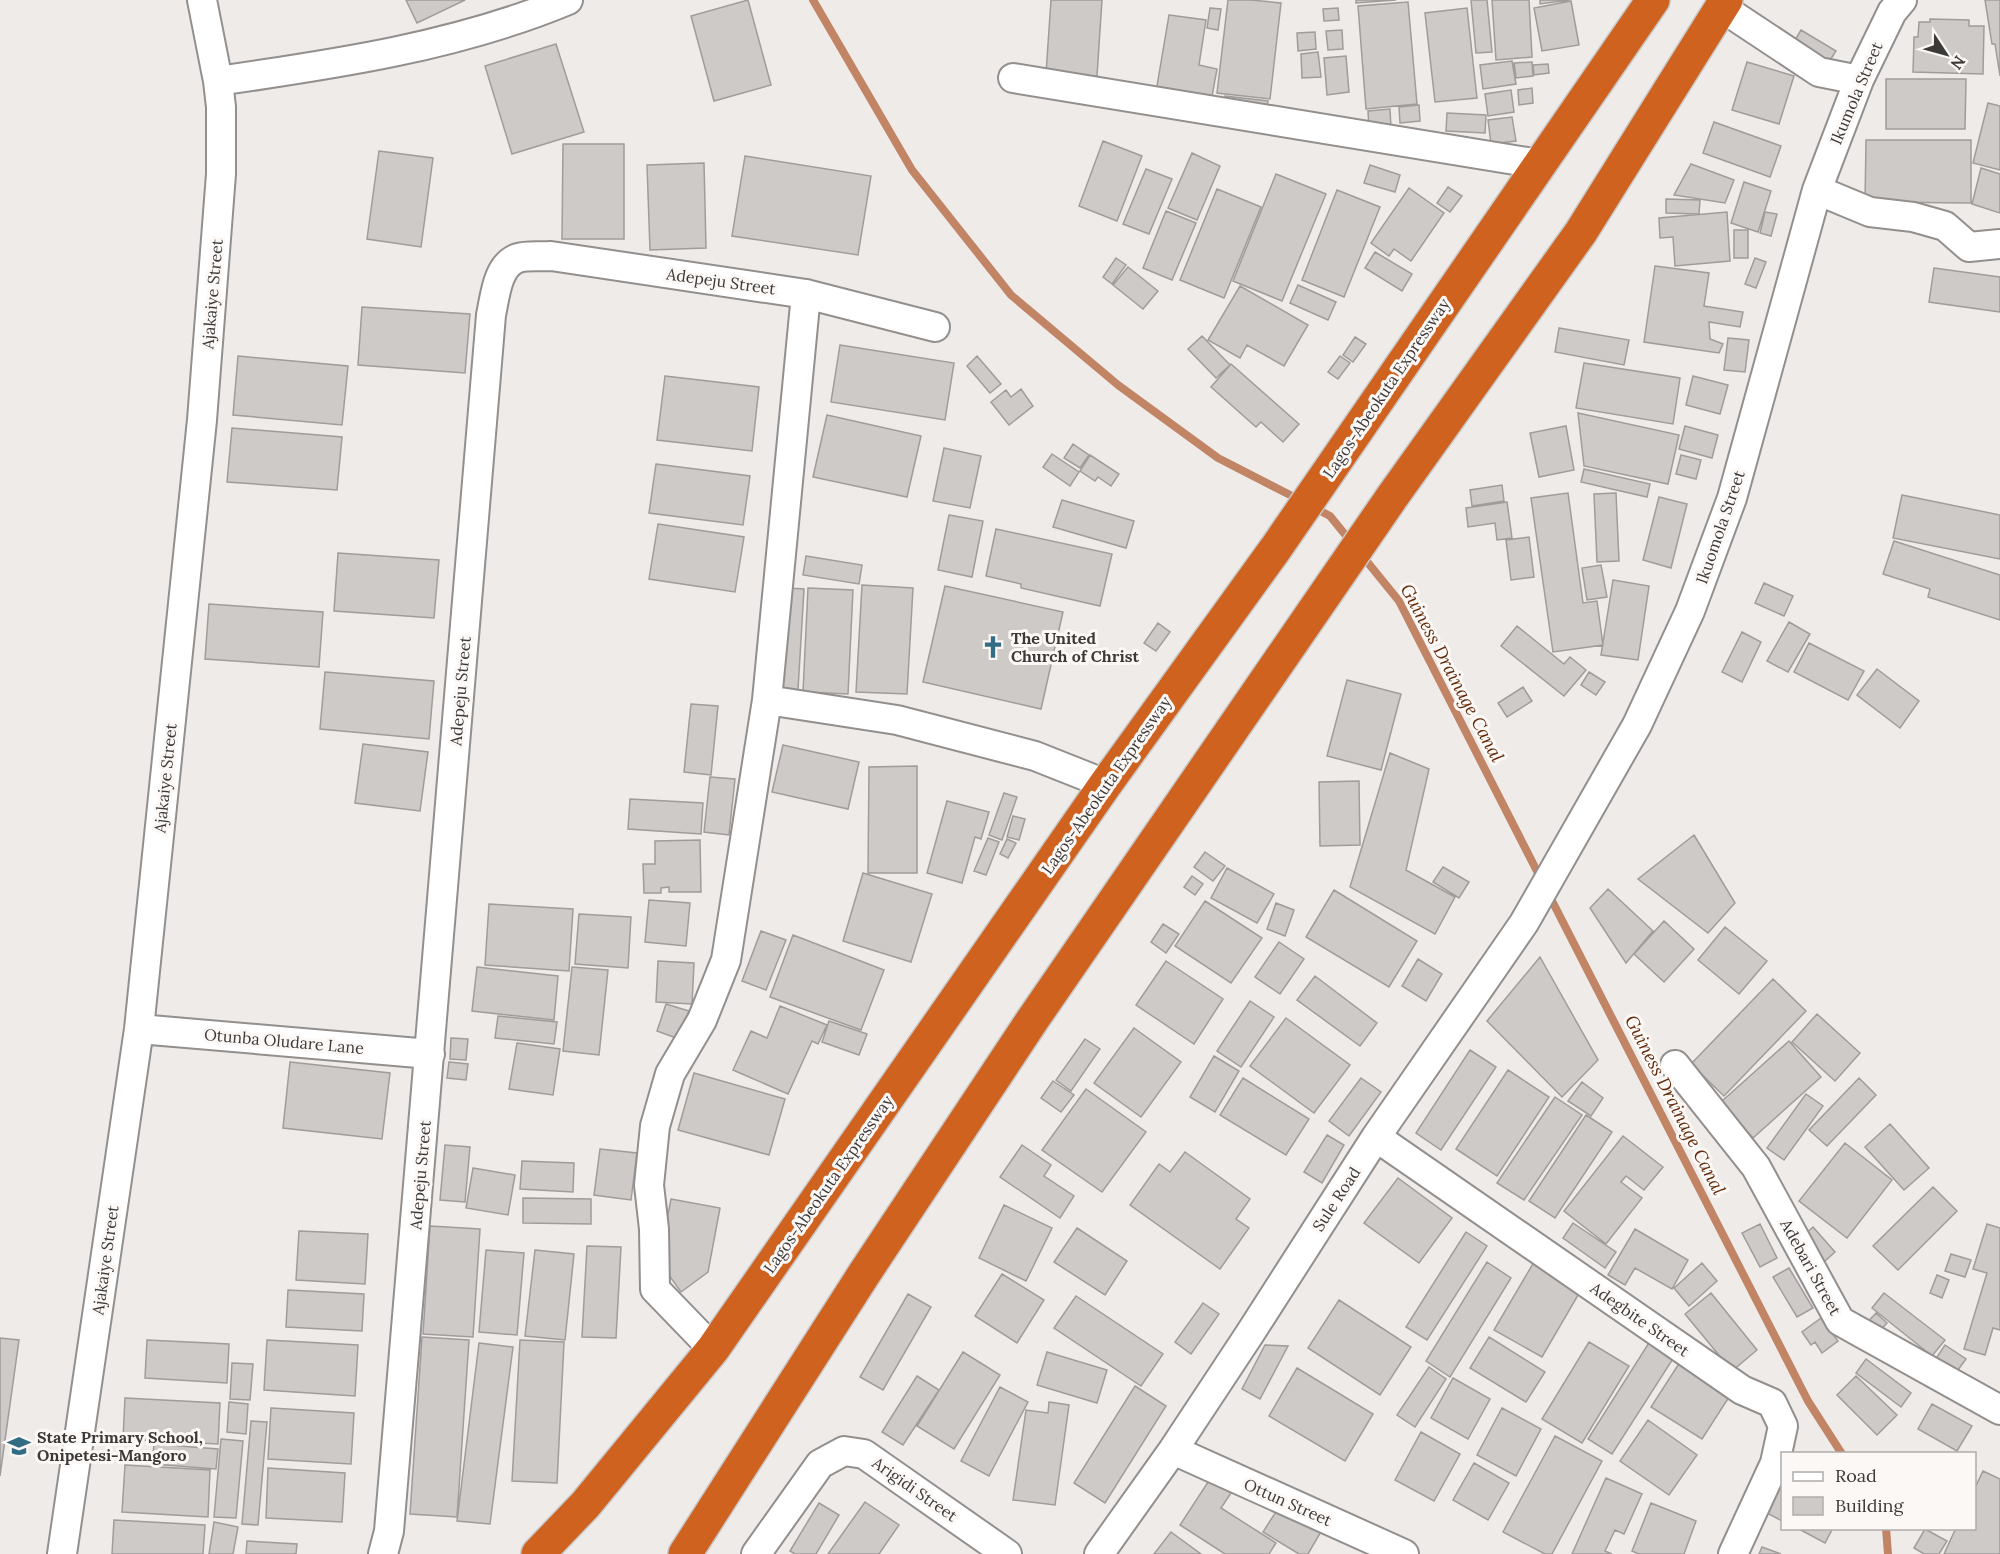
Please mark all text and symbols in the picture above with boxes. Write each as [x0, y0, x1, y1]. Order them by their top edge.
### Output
north arrow [1916, 24, 1976, 84]
street label: Ikumola Street [1825, 38, 1887, 147]
text: N [1946, 52, 1970, 74]
street label: Ajakaiye Street [197, 237, 227, 351]
street label: Adepeju Street [664, 263, 778, 299]
street label: Lagos-Abeokuta Expressway [1318, 294, 1454, 482]
street label: Ikuomola Street [1691, 467, 1749, 586]
water label: Guiness Drainage Canal [1396, 580, 1509, 766]
place label: The United Church of Christ [1011, 628, 1139, 666]
church icon: The United Church of Christ [980, 634, 1006, 660]
street label: Adepeju Street [445, 635, 475, 748]
street label: Lagos-Abeokuta Expressway [1037, 692, 1175, 878]
street label: Ajakaiye Street [149, 721, 181, 835]
water label: Guiness Drainage Canal [1620, 1011, 1731, 1198]
street label: Otunba Oludare Lane [203, 1024, 365, 1058]
street label: Lagos-Abeokuta Expressway [759, 1091, 897, 1277]
street label: Adepeju Street [405, 1119, 435, 1232]
street label: Sule Road [1308, 1163, 1364, 1235]
street label: Ajakaiye Street [87, 1203, 123, 1317]
street label: Adebari Street [1776, 1215, 1846, 1319]
street label: Adegbite Street [1586, 1277, 1694, 1361]
place label: State Primary School, Onipetesi-Mangoro [37, 1427, 203, 1465]
school or university icon: State Primary School, Onipetesi-Mangoro [6, 1433, 32, 1459]
street label: Arigidi Street [868, 1452, 962, 1526]
legend [1781, 1452, 1976, 1530]
text: Road [1835, 1464, 1877, 1487]
street label: Ottun Street [1241, 1474, 1336, 1531]
text: Building [1835, 1494, 1905, 1517]

